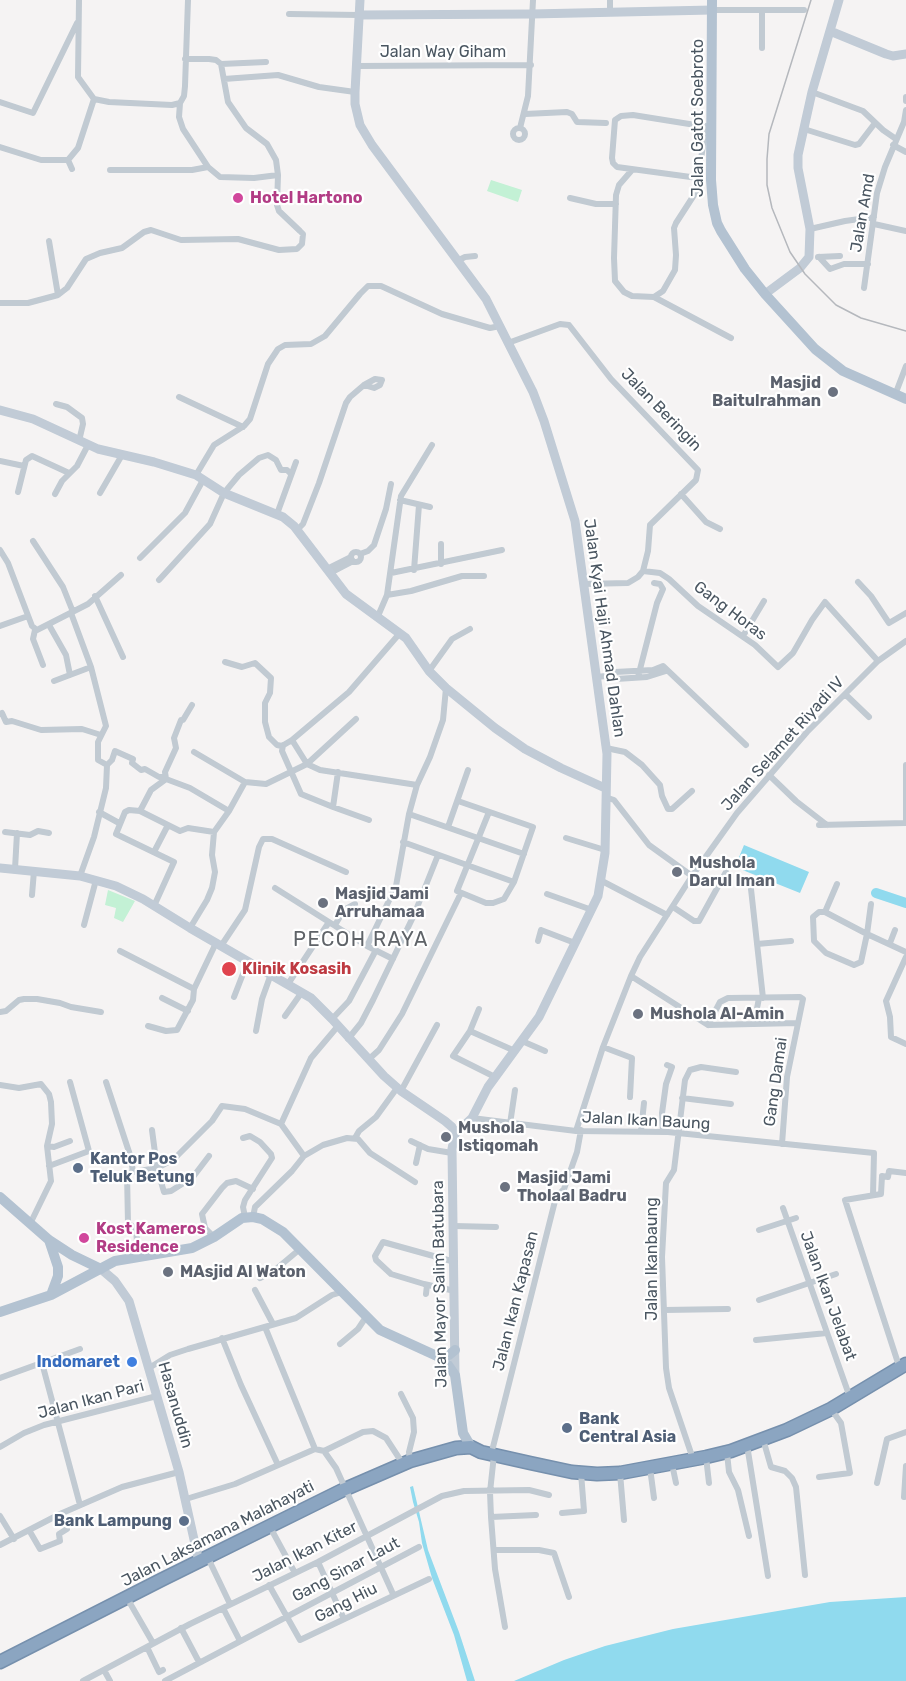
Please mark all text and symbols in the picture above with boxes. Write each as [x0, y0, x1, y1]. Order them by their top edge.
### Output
street label: Jalan Gatot Soebroto [688, 39, 708, 197]
street label: Jalan Way Giham [380, 42, 506, 62]
street label: Jalan Amd [847, 172, 879, 254]
place label: Hotel Hartono [250, 188, 363, 208]
marker: Hotel Hartono [231, 191, 245, 205]
street label: Jalan Beringin [617, 365, 705, 455]
place label: Masjid Baitulrahman [712, 373, 821, 411]
marker: Masjid Baitulrahman [826, 385, 840, 399]
street label: Jalan Kyai Haji Ahmad Dahlan [579, 518, 629, 738]
street label: Gang Horas [690, 577, 770, 645]
street label: Jalan Selamet Riyadi IV [718, 673, 848, 815]
place label: Mushola Darul Iman [689, 853, 775, 891]
marker: Mushola Darul Iman [670, 865, 684, 879]
place label: Masjid Jami Arruhamaa [335, 884, 429, 922]
marker: Masjid Jami Arruhamaa [316, 896, 330, 910]
district label: PECOH RAYA [293, 928, 429, 952]
place label: Klinik Kosasih [242, 959, 351, 979]
marker: Klinik Kosasih [220, 960, 238, 978]
place label: Mushola Al-Amin [650, 1004, 784, 1024]
marker: Mushola Al-Amin [631, 1007, 645, 1021]
street label: Gang Damai [760, 1036, 792, 1128]
street label: Jalan Ikan Baung [581, 1108, 711, 1134]
place label: Mushola Istiqomah [458, 1118, 538, 1156]
marker: Mushola Istiqomah [439, 1130, 453, 1144]
place label: Kantor Pos Teluk Betung [90, 1149, 195, 1187]
marker: Kantor Pos Teluk Betung [71, 1161, 85, 1175]
place label: Masjid Jami Tholaal Badru [517, 1168, 627, 1206]
street label: Jalan Mayor Salim Batubara [429, 1180, 451, 1388]
marker: Masjid Jami Tholaal Badru [498, 1180, 512, 1194]
street label: Jalan Ikanbaung [642, 1197, 662, 1321]
place label: Kost Kameros Residence [96, 1219, 206, 1257]
street label: Jalan Ikan Kapasan [489, 1229, 543, 1373]
street label: Jalan Ikan Jelabat [796, 1229, 860, 1363]
marker: Kost Kameros Residence [77, 1231, 91, 1245]
place label: MAsjid Al Waton [180, 1262, 306, 1282]
marker: MAsjid Al Waton [161, 1265, 175, 1279]
place label: Indomaret [36, 1352, 120, 1372]
marker: Indomaret [125, 1355, 139, 1369]
street label: Hasanuddin [153, 1359, 197, 1451]
street label: Jalan Ikan Pari [36, 1377, 146, 1423]
place label: Bank Central Asia [579, 1409, 676, 1447]
marker: Bank Central Asia [560, 1421, 574, 1435]
street label: Jalan Laksamana Malahayati [118, 1477, 318, 1591]
place label: Bank Lampung [54, 1511, 172, 1531]
marker: Bank Lampung [177, 1514, 191, 1528]
street label: Jalan Ikan Kiter [249, 1517, 361, 1587]
street label: Gang Sinar Laut [289, 1534, 403, 1606]
street label: Gang Hiu [311, 1579, 381, 1627]

